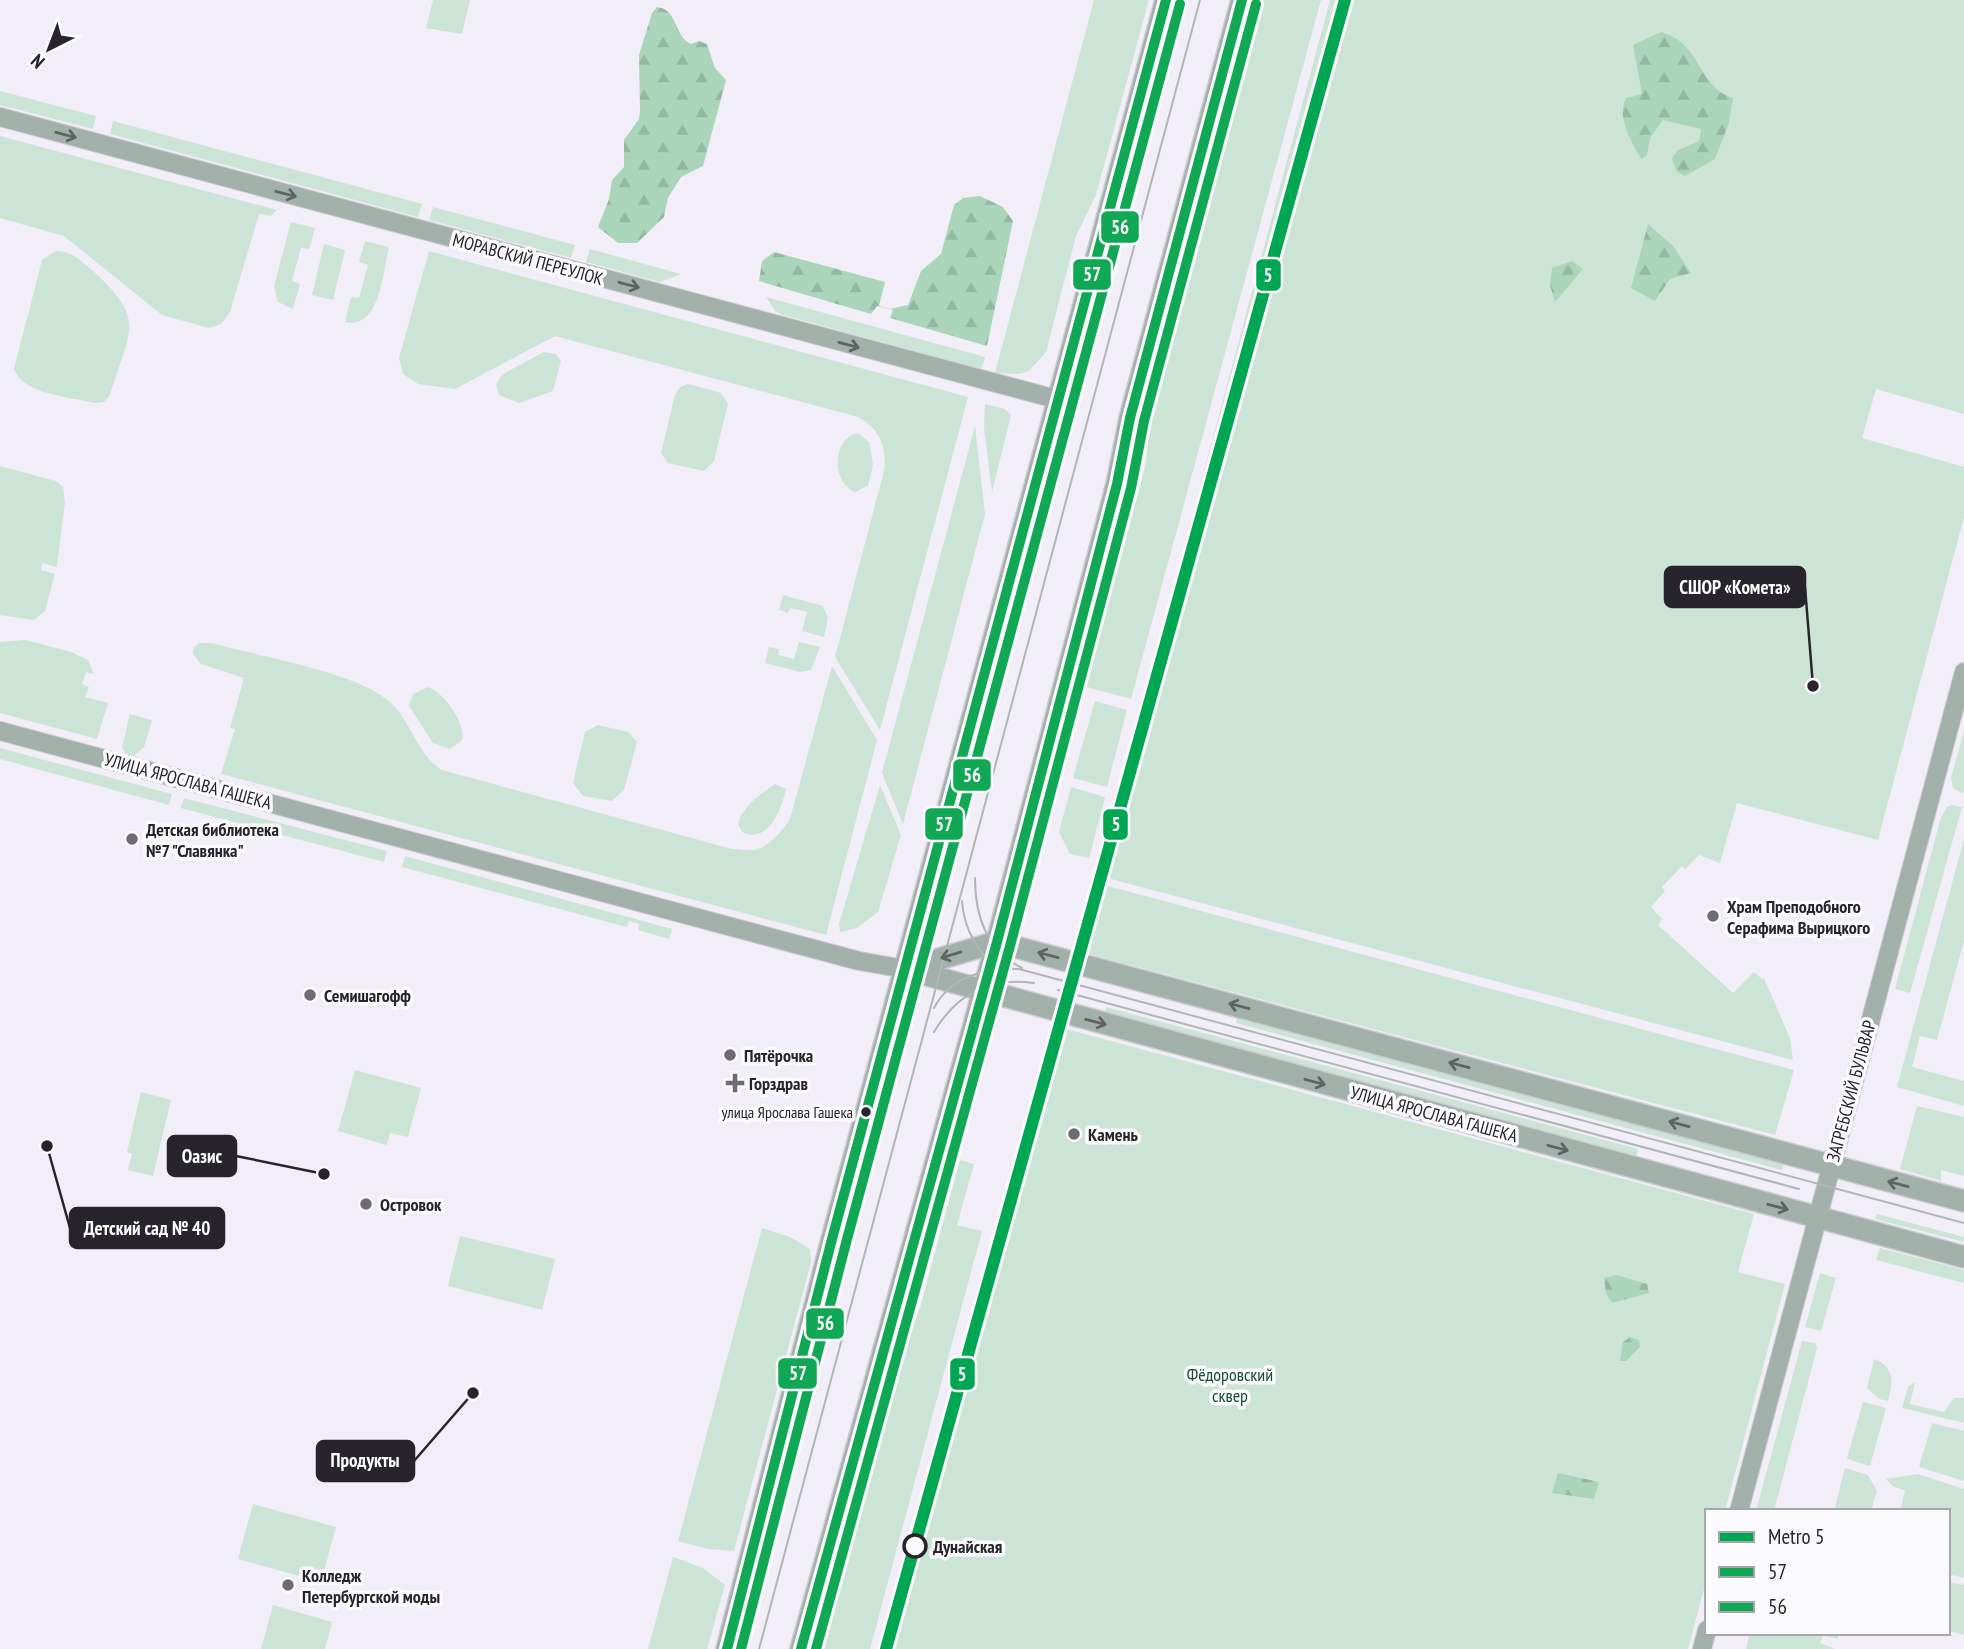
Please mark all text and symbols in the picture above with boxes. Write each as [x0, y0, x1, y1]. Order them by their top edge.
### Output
north arrow [14, 14, 84, 84]
text: N [26, 49, 49, 74]
one-way arrow [54, 129, 77, 142]
one-way arrow [274, 188, 296, 201]
line badge: 56 [1100, 210, 1140, 244]
text: 56 [1111, 215, 1129, 239]
street label: МОРАВСКИЙ ПЕРЕУЛОК [450, 228, 606, 290]
line badge: 57 [1072, 258, 1112, 291]
line badge: 5 [1255, 258, 1282, 292]
text: 57 [1083, 262, 1101, 286]
text: 5 [1263, 263, 1273, 287]
one-way arrow [618, 280, 640, 293]
one-way arrow [837, 339, 859, 352]
callout: СШОР «Комета» [1665, 567, 1805, 607]
text: СШОР «Комета» [1679, 575, 1791, 599]
street label: УЛИЦА ЯРОСЛАВА ГАШЕКА [102, 748, 275, 815]
line badge: 56 [952, 758, 992, 792]
text: 56 [963, 763, 981, 787]
line badge: 57 [924, 807, 964, 841]
line badge: 5 [1102, 808, 1129, 841]
text: 57 [935, 812, 953, 836]
text: 5 [1111, 812, 1121, 836]
place label: Детская библиотека №7 "Славянка" [146, 818, 279, 862]
marker: Детская библиотека №7 "Славянка" [124, 831, 140, 847]
place label: Храм Преподобного Серафима Вырицкого [1727, 895, 1870, 939]
marker: Храм Преподобного Серафима Вырицкого [1705, 908, 1721, 924]
one-way arrow [1037, 948, 1060, 961]
one-way arrow [941, 950, 963, 963]
place label: Семишагофф [324, 984, 411, 1007]
marker: Семишагофф [302, 987, 318, 1003]
one-way arrow [1228, 999, 1251, 1012]
one-way arrow [1084, 1016, 1106, 1029]
street label: ЗАГРЕБСКИЙ БУЛЬВАР [1821, 1018, 1881, 1164]
place label: Пятёрочка [744, 1044, 813, 1067]
marker: Пятёрочка [722, 1047, 738, 1063]
one-way arrow [1448, 1058, 1471, 1071]
place label: Горздрав [749, 1072, 809, 1095]
marker: Горздрав [727, 1075, 743, 1091]
one-way arrow [1303, 1076, 1326, 1089]
street label: УЛИЦА ЯРОСЛАВА ГАШЕКА [1348, 1081, 1521, 1148]
place label: улица Ярослава Гашека [721, 1102, 853, 1122]
marker: улица Ярослава Гашека [859, 1105, 873, 1119]
one-way arrow [1668, 1117, 1690, 1130]
place label: Камень [1088, 1123, 1138, 1146]
marker: Камень [1066, 1126, 1082, 1142]
callout: Оазис [168, 1136, 236, 1176]
one-way arrow [1547, 1142, 1569, 1155]
text: Оазис [182, 1144, 222, 1168]
one-way arrow [1887, 1176, 1909, 1189]
place label: Островок [380, 1193, 442, 1216]
marker: Островок [358, 1196, 374, 1212]
one-way arrow [1767, 1202, 1789, 1215]
callout: Детский сад № 40 [70, 1208, 224, 1248]
text: Детский сад № 40 [84, 1216, 210, 1240]
line badge: 56 [805, 1307, 845, 1340]
text: 56 [816, 1311, 834, 1335]
line badge: 57 [777, 1357, 818, 1390]
line badge: 5 [949, 1357, 976, 1391]
text: 57 [789, 1361, 807, 1385]
text: 5 [957, 1362, 967, 1386]
park label: Фёдоровский сквер [1187, 1363, 1273, 1407]
callout: Продукты [317, 1441, 414, 1481]
text: Продукты [330, 1448, 400, 1472]
legend [1705, 1509, 1950, 1635]
text: Metro 5 [1768, 1523, 1825, 1550]
marker: Дунайская [903, 1534, 927, 1558]
place label: Дунайская [933, 1535, 1002, 1558]
text: 57 [1768, 1558, 1787, 1585]
place label: Колледж Петербургской моды [302, 1564, 440, 1608]
marker: Колледж Петербургской моды [280, 1577, 296, 1593]
text: 56 [1768, 1593, 1787, 1620]

